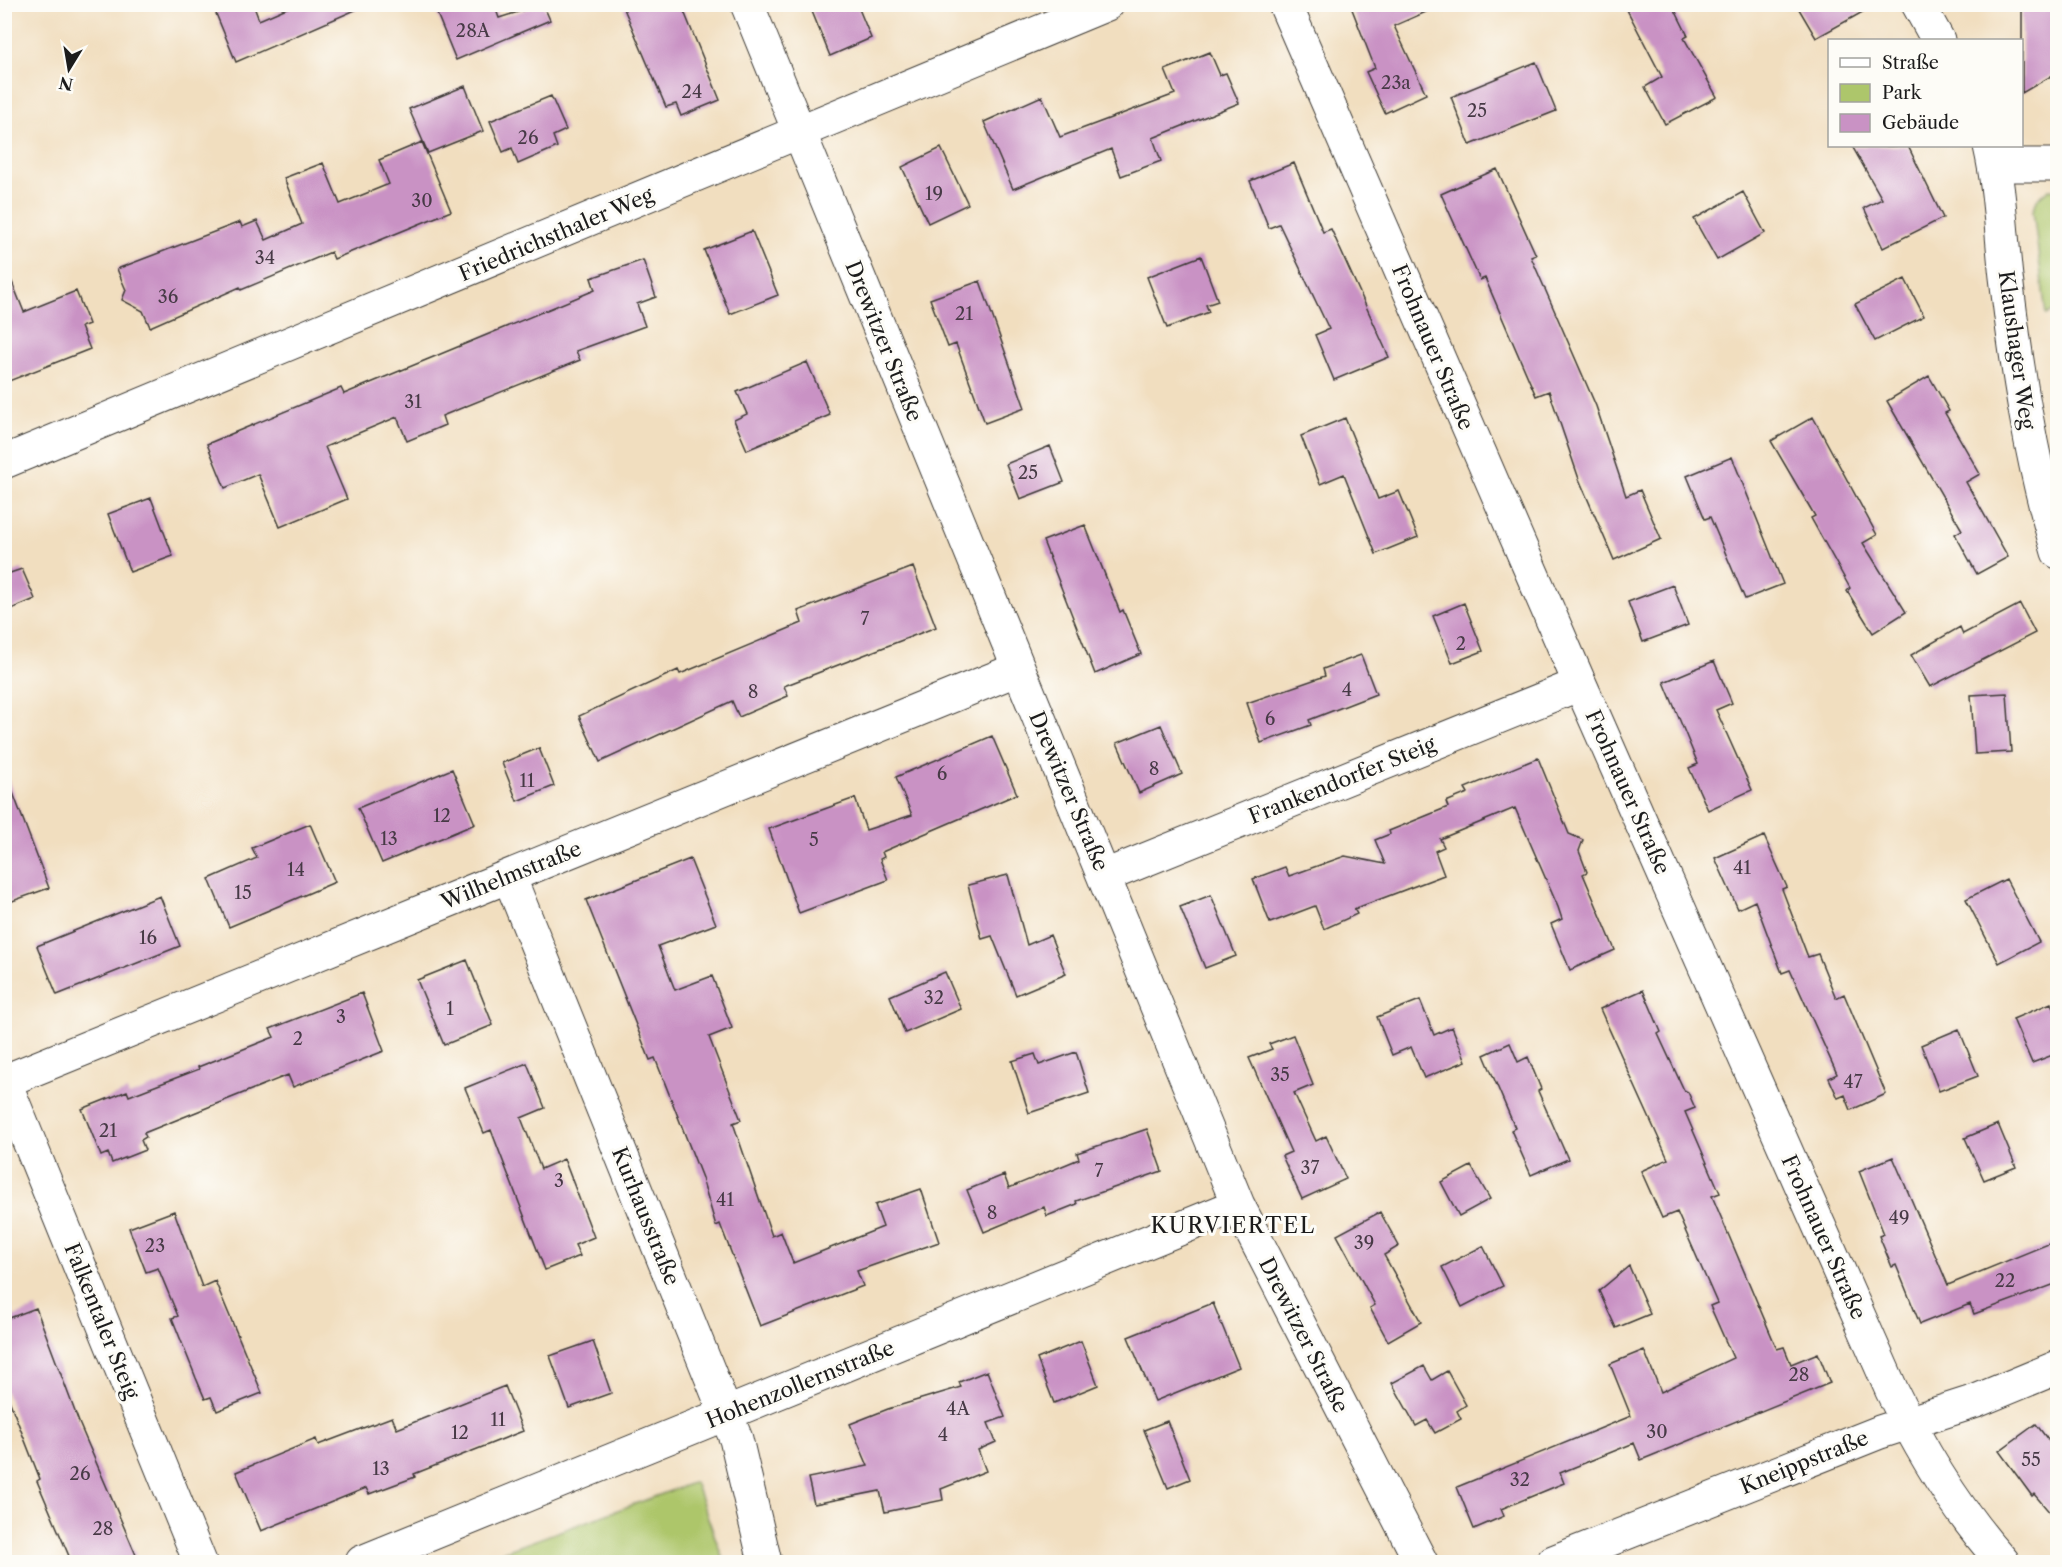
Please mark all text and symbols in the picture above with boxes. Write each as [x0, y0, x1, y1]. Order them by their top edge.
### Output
house number: 28A [456, 20, 491, 42]
north arrow [39, 39, 99, 99]
legend [1828, 39, 2023, 147]
text: Straße [1882, 52, 1939, 74]
house number: 23a [1381, 72, 1411, 94]
text: N [57, 73, 75, 95]
house number: 24 [682, 81, 702, 103]
text: Park [1882, 82, 1923, 104]
house number: 25 [1467, 100, 1487, 122]
text: Gebäude [1882, 112, 1959, 134]
house number: 26 [518, 127, 538, 149]
street label: Friedrichsthaler Weg [455, 181, 658, 286]
house number: 19 [925, 183, 943, 205]
house number: 30 [411, 190, 433, 212]
house number: 34 [255, 247, 275, 269]
street label: Drewitzer Straße [840, 257, 928, 425]
street label: Frohnauer Straße [1387, 261, 1479, 433]
street label: Klaushager Weg [1993, 269, 2041, 432]
house number: 36 [158, 286, 178, 308]
house number: 21 [955, 303, 973, 325]
house number: 31 [404, 391, 422, 413]
house number: 25 [1018, 462, 1038, 484]
house number: 7 [861, 608, 870, 630]
house number: 2 [1456, 633, 1466, 655]
house number: 4 [1342, 679, 1352, 701]
house number: 8 [748, 681, 758, 703]
street label: Frohnauer Straße [1581, 706, 1675, 878]
street label: Drewitzer Straße [1024, 707, 1114, 875]
house number: 6 [1265, 708, 1275, 730]
street label: Frankendorfer Steig [1245, 731, 1440, 829]
house number: 8 [1149, 758, 1159, 780]
house number: 6 [937, 763, 947, 785]
house number: 11 [519, 770, 535, 792]
house number: 12 [433, 805, 451, 827]
house number: 13 [380, 828, 398, 850]
house number: 5 [809, 829, 819, 851]
street label: Wilhelmstraße [436, 836, 585, 915]
house number: 41 [1733, 857, 1751, 879]
house number: 14 [287, 859, 305, 881]
house number: 15 [234, 882, 252, 904]
house number: 16 [139, 927, 157, 949]
house number: 32 [924, 987, 944, 1009]
house number: 1 [446, 998, 454, 1020]
house number: 3 [336, 1006, 346, 1028]
house number: 2 [293, 1028, 303, 1050]
house number: 35 [1270, 1064, 1290, 1086]
house number: 47 [1843, 1071, 1863, 1093]
house number: 21 [99, 1120, 117, 1142]
street label: Kurhausstraße [607, 1143, 685, 1289]
street label: Frohnauer Straße [1777, 1151, 1871, 1323]
house number: 37 [1301, 1157, 1320, 1179]
house number: 7 [1095, 1160, 1104, 1182]
house number: 3 [554, 1170, 564, 1192]
house number: 41 [716, 1189, 734, 1211]
house number: 8 [987, 1202, 997, 1224]
house number: 49 [1889, 1207, 1909, 1229]
district label: KURVIERTEL [1150, 1212, 1316, 1239]
house number: 39 [1354, 1232, 1374, 1254]
house number: 23 [145, 1235, 165, 1257]
street label: Falkentaler Steig [59, 1239, 145, 1404]
street label: Drewitzer Straße [1254, 1253, 1354, 1417]
house number: 22 [1995, 1270, 2015, 1292]
street label: Hohenzollernstraße [702, 1335, 898, 1433]
house number: 28 [1788, 1364, 1810, 1386]
house number: 4A [946, 1398, 971, 1420]
house number: 11 [490, 1409, 506, 1431]
house number: 30 [1646, 1421, 1668, 1443]
house number: 12 [451, 1422, 469, 1444]
house number: 4 [938, 1424, 948, 1446]
street label: Kneippstraße [1736, 1425, 1872, 1499]
house number: 55 [2021, 1449, 2041, 1471]
house number: 13 [372, 1458, 390, 1480]
house number: 26 [70, 1463, 90, 1485]
house number: 32 [1510, 1469, 1530, 1491]
house number: 28 [92, 1518, 114, 1540]

